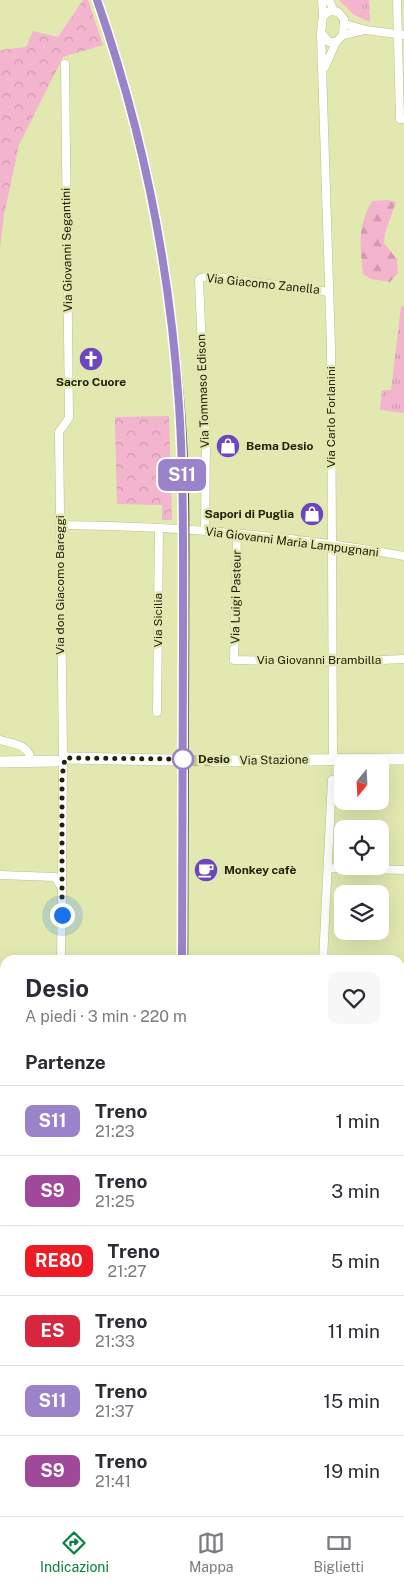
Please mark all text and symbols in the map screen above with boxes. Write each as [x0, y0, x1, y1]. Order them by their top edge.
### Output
street label: Via Giovanni Segantini [59, 188, 75, 312]
street label: Via Giacomo Zanella [206, 271, 320, 297]
street label: Via Tommaso Edison [194, 334, 212, 448]
church icon: Sacro Cuore [78, 346, 104, 372]
street label: Via Carlo Forlanini [324, 366, 338, 468]
place label: Sacro Cuore [56, 375, 126, 389]
shop icon: Bema Desio [215, 433, 241, 459]
place label: Bema Desio [246, 439, 313, 453]
line badge: S11 [153, 459, 211, 491]
text: S11 [168, 464, 196, 485]
shop icon: Sapori di Puglia [299, 501, 325, 527]
place label: Sapori di Puglia [204, 507, 294, 521]
street label: Via don Giacomo Bareggi [53, 515, 67, 655]
street label: Via Giovanni Maria Lampugnani [205, 524, 379, 560]
street label: Via Luigi Pasteur [228, 550, 244, 644]
street label: Via Sicilia [151, 593, 165, 647]
street label: Via Giovanni Brambilla [257, 653, 381, 667]
marker: Desio [172, 748, 194, 770]
place label: Desio [198, 752, 230, 766]
street label: Via Stazione [239, 752, 309, 768]
north arrow [334, 755, 389, 810]
map controls [334, 755, 389, 940]
button: locate [334, 820, 389, 875]
cafe icon: Monkey cafè [193, 857, 219, 883]
place label: Monkey cafè [224, 863, 297, 877]
button: layers [334, 885, 389, 940]
your location [50, 903, 75, 928]
button: heart [328, 972, 380, 1024]
text: Desio [25, 974, 89, 1002]
text: A piedi · 3 min · 220 m [25, 1007, 187, 1026]
text: Partenze [25, 1051, 106, 1073]
text: Treno [95, 1100, 147, 1122]
text: S11 [39, 1110, 66, 1131]
text: 1 min [335, 1110, 380, 1132]
text: 21:23 [95, 1122, 135, 1141]
text: Treno [95, 1170, 147, 1192]
text: S9 [40, 1180, 65, 1201]
text: 3 min [331, 1180, 380, 1202]
text: 21:25 [95, 1192, 135, 1211]
text: Treno [108, 1240, 160, 1262]
text: RE80 [35, 1250, 83, 1271]
text: 5 min [331, 1250, 380, 1272]
text: 21:27 [108, 1262, 147, 1281]
text: Treno [95, 1310, 147, 1332]
text: ES [40, 1320, 65, 1341]
text: 11 min [328, 1320, 380, 1342]
text: 21:33 [95, 1332, 135, 1351]
text: Treno [95, 1380, 147, 1402]
text: S11 [39, 1390, 66, 1411]
text: 15 min [323, 1390, 380, 1412]
text: 21:37 [95, 1402, 134, 1421]
text: Treno [95, 1450, 147, 1472]
text: S9 [40, 1460, 65, 1481]
text: 19 min [324, 1460, 380, 1482]
text: 21:41 [95, 1472, 131, 1491]
tab: Indicazioni [40, 1529, 109, 1575]
tab: Mappa [189, 1529, 233, 1575]
tab: Biglietti [314, 1529, 364, 1575]

